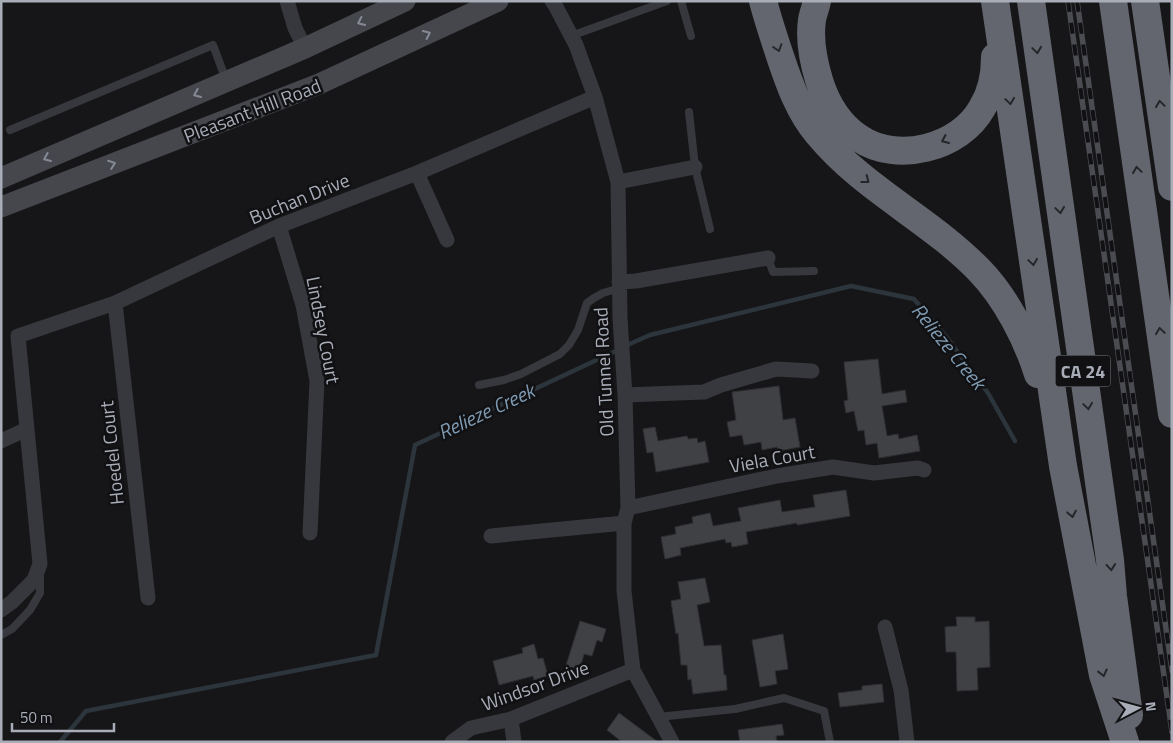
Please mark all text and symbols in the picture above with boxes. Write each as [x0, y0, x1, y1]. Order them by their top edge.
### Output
one-way arrow [357, 16, 366, 26]
one-way arrow [422, 30, 431, 40]
one-way arrow [772, 43, 782, 51]
one-way arrow [1032, 45, 1042, 54]
street label: Pleasant Hill Road [179, 70, 325, 150]
one-way arrow [193, 88, 202, 99]
one-way arrow [1005, 97, 1015, 106]
one-way arrow [1155, 100, 1166, 108]
one-way arrow [941, 134, 950, 145]
one-way arrow [43, 152, 52, 163]
one-way arrow [107, 160, 116, 170]
street label: Buchan Drive [245, 165, 353, 231]
one-way arrow [1132, 166, 1143, 174]
one-way arrow [860, 174, 870, 183]
one-way arrow [1054, 207, 1065, 215]
one-way arrow [1027, 259, 1038, 267]
street label: Lindsey Court [299, 274, 349, 386]
water label: Relieze Creek [904, 296, 995, 398]
street label: Old Tunnel Road [585, 307, 621, 437]
one-way arrow [1155, 327, 1166, 335]
road number: CA 24 [1056, 356, 1110, 386]
water label: Relieze Creek [433, 374, 541, 447]
street label: Hoedel Court [91, 399, 131, 506]
one-way arrow [1082, 402, 1093, 410]
street label: Viela Court [727, 436, 817, 480]
one-way arrow [1066, 510, 1076, 518]
one-way arrow [1105, 563, 1116, 571]
street label: Windsor Drive [477, 652, 593, 718]
one-way arrow [1097, 669, 1108, 678]
north arrow [1113, 683, 1163, 733]
scale bar [12, 700, 115, 732]
text: N [1140, 701, 1162, 713]
text: 50 m [20, 706, 53, 729]

